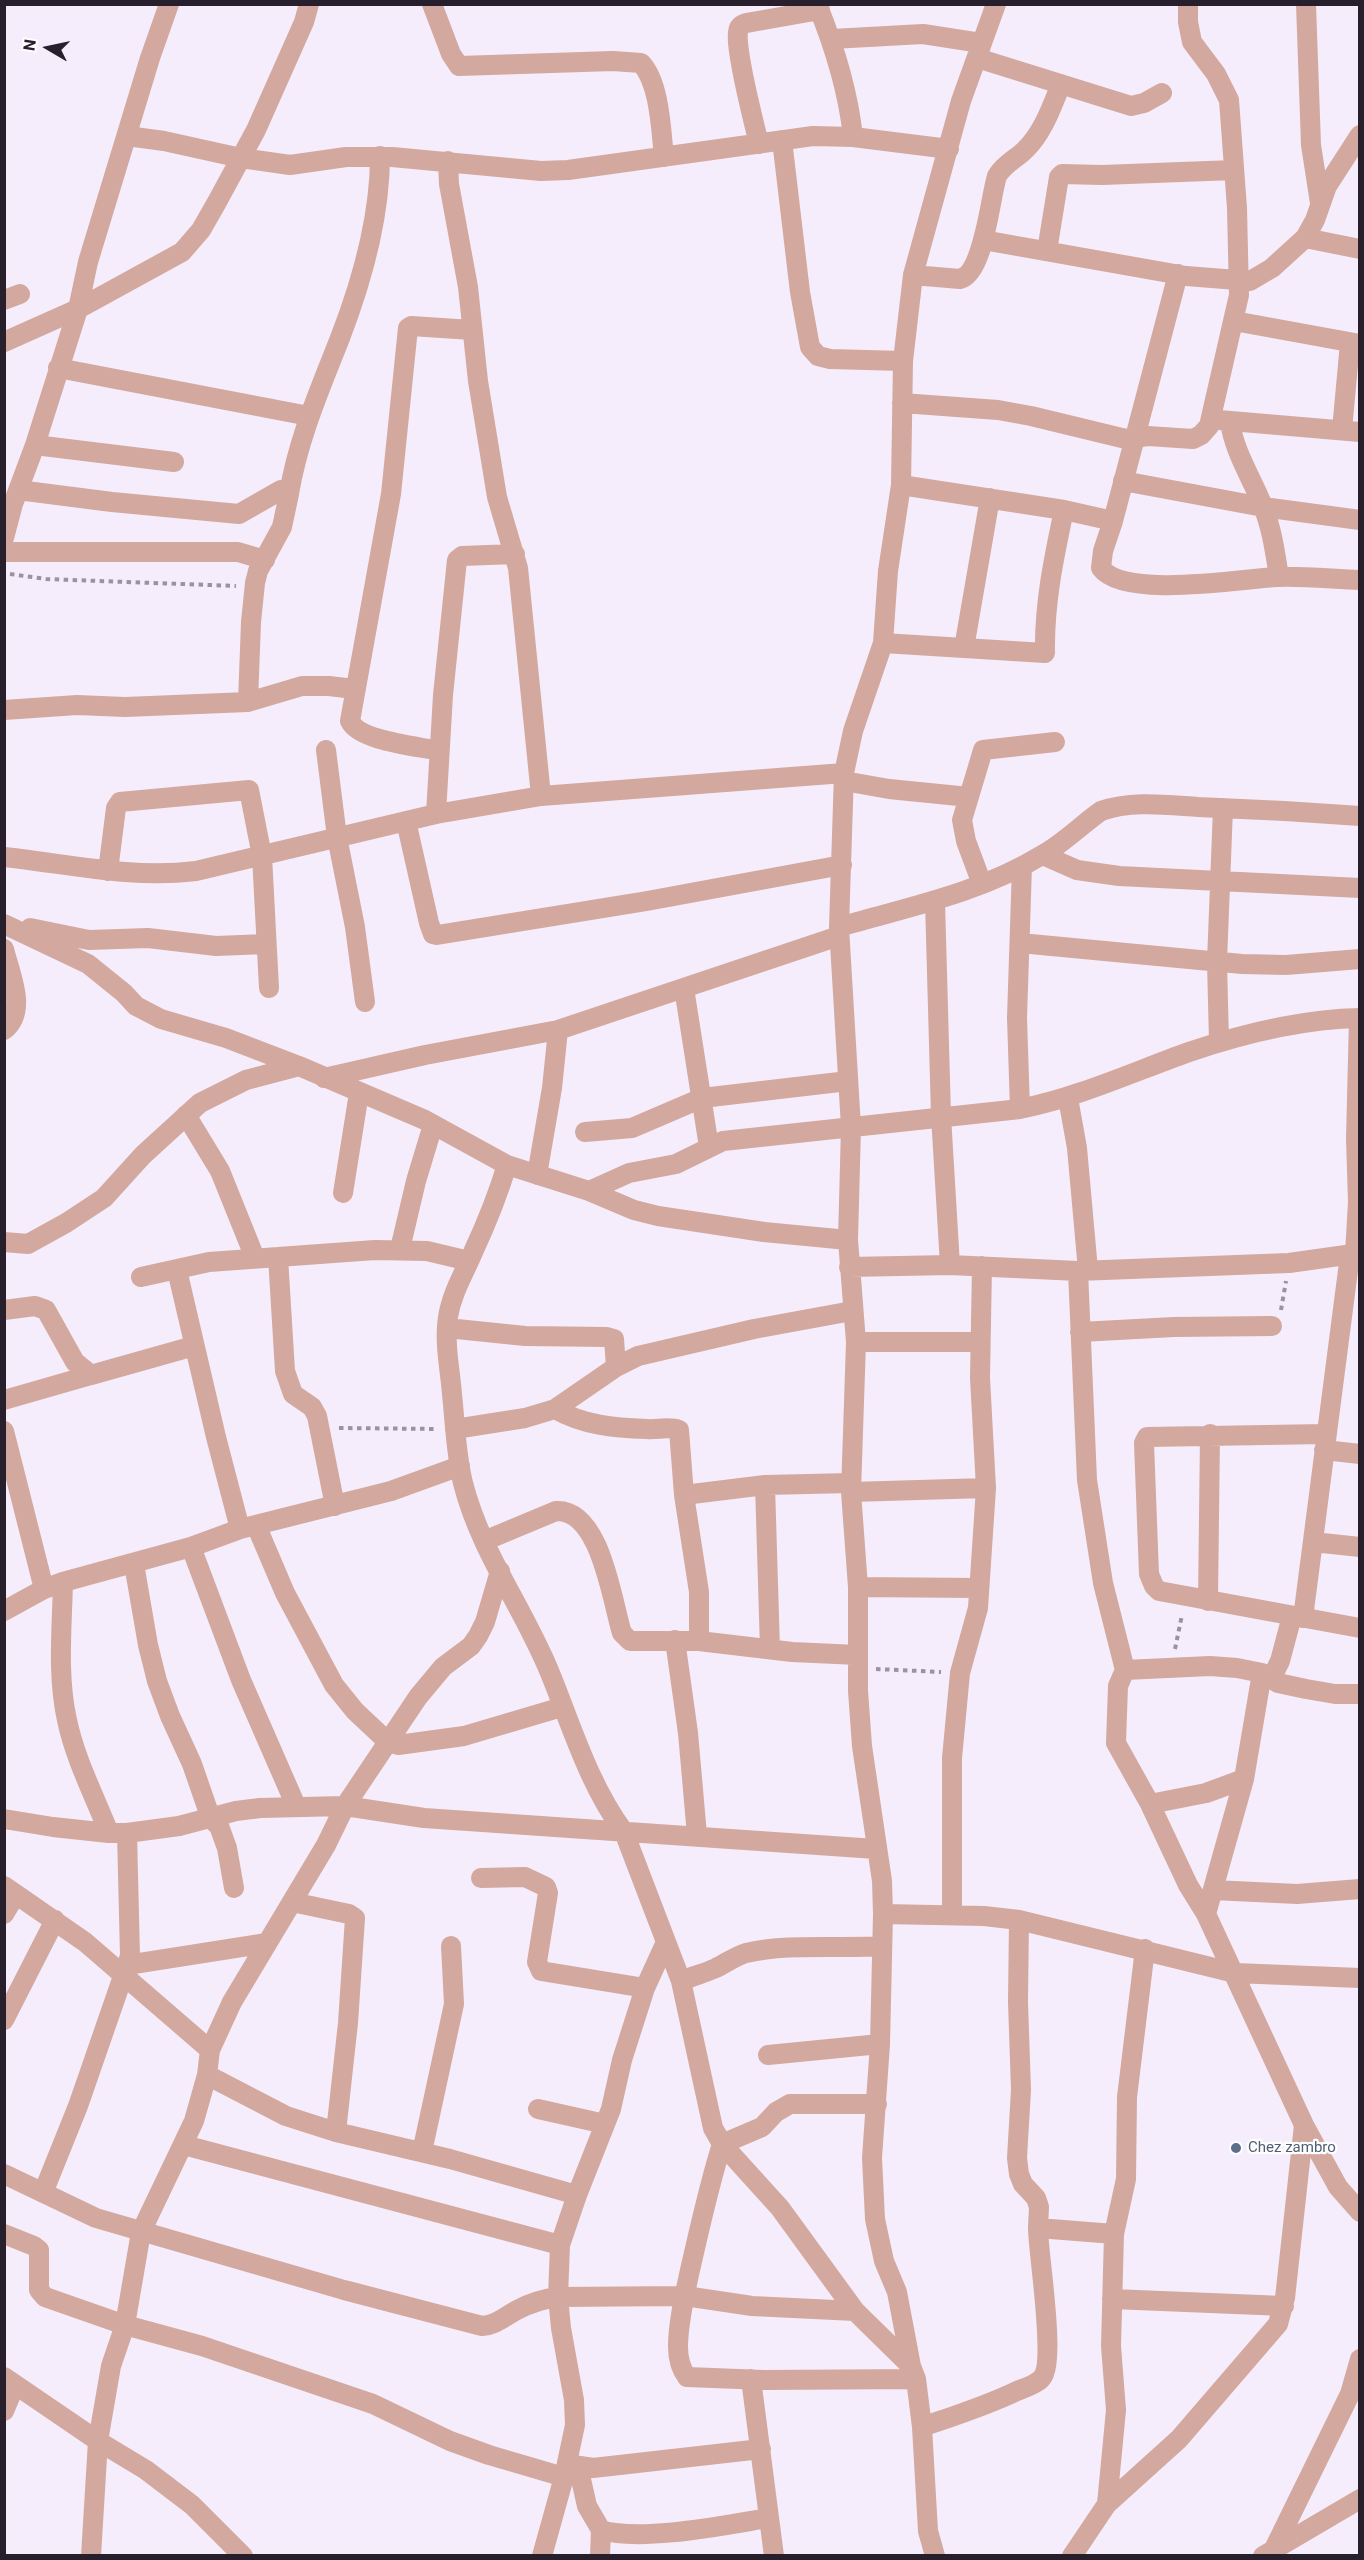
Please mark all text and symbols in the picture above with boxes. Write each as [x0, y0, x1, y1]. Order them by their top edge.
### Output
north arrow [18, 18, 78, 78]
text: N [19, 38, 40, 52]
place label: Chez zambro [1248, 2139, 1336, 2157]
marker: Chez zambro [1229, 2141, 1243, 2155]

